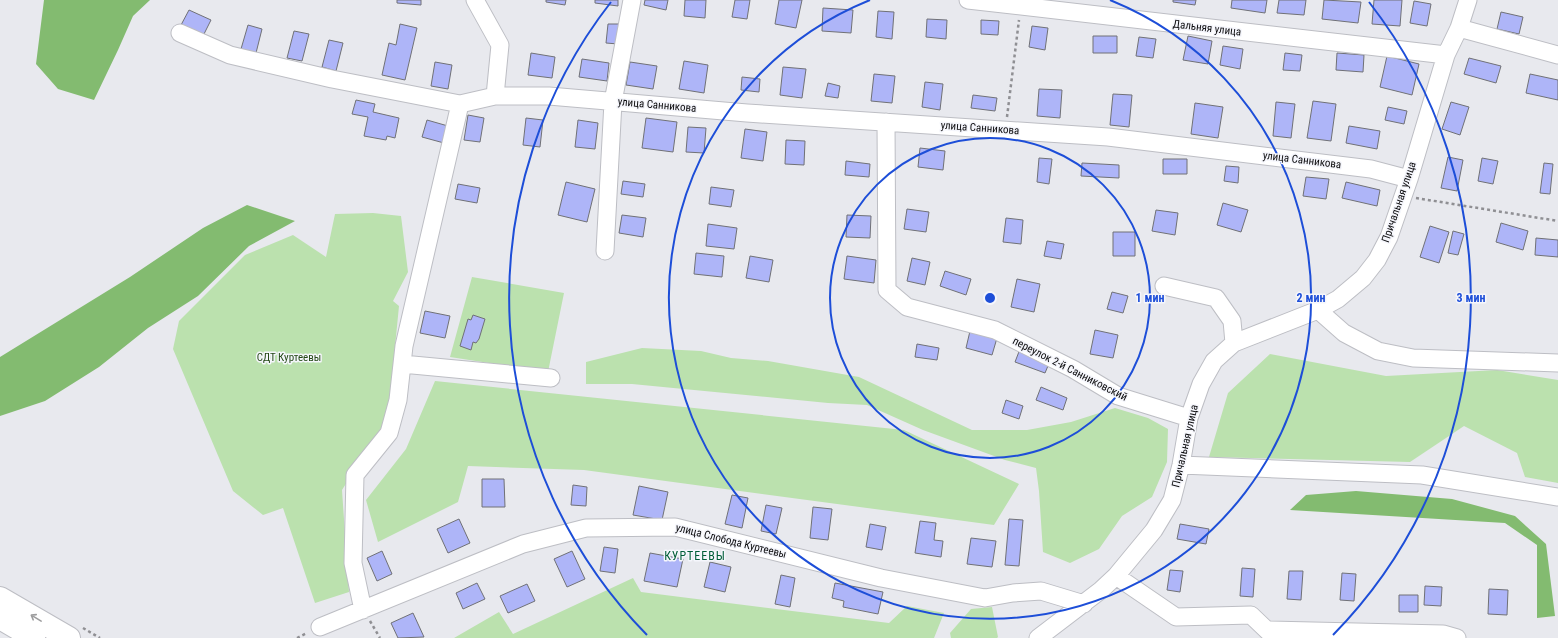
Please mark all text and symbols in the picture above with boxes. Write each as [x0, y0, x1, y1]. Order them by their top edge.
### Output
street label: Дальняя улица [1172, 17, 1242, 39]
street label: улица Санникова [617, 95, 697, 115]
street label: улица Санникова [940, 119, 1020, 137]
street label: улица Санникова [1262, 149, 1342, 171]
street label: Причальная улица [1379, 160, 1419, 244]
centre of rings [983, 291, 997, 305]
text: 1 мин [1136, 291, 1164, 305]
text: 2 мин [1297, 291, 1325, 305]
text: 3 мин [1457, 291, 1485, 305]
street label: переулок 2-й Санниковский [1010, 334, 1130, 404]
park label: СДТ Куртеевы [257, 351, 321, 364]
street label: Причальная улица [1169, 403, 1201, 489]
street label: улица Слобода Куртеевы [674, 521, 788, 561]
district label: КУРТЕЕВЫ [664, 549, 726, 563]
one-way arrow [30, 613, 42, 621]

